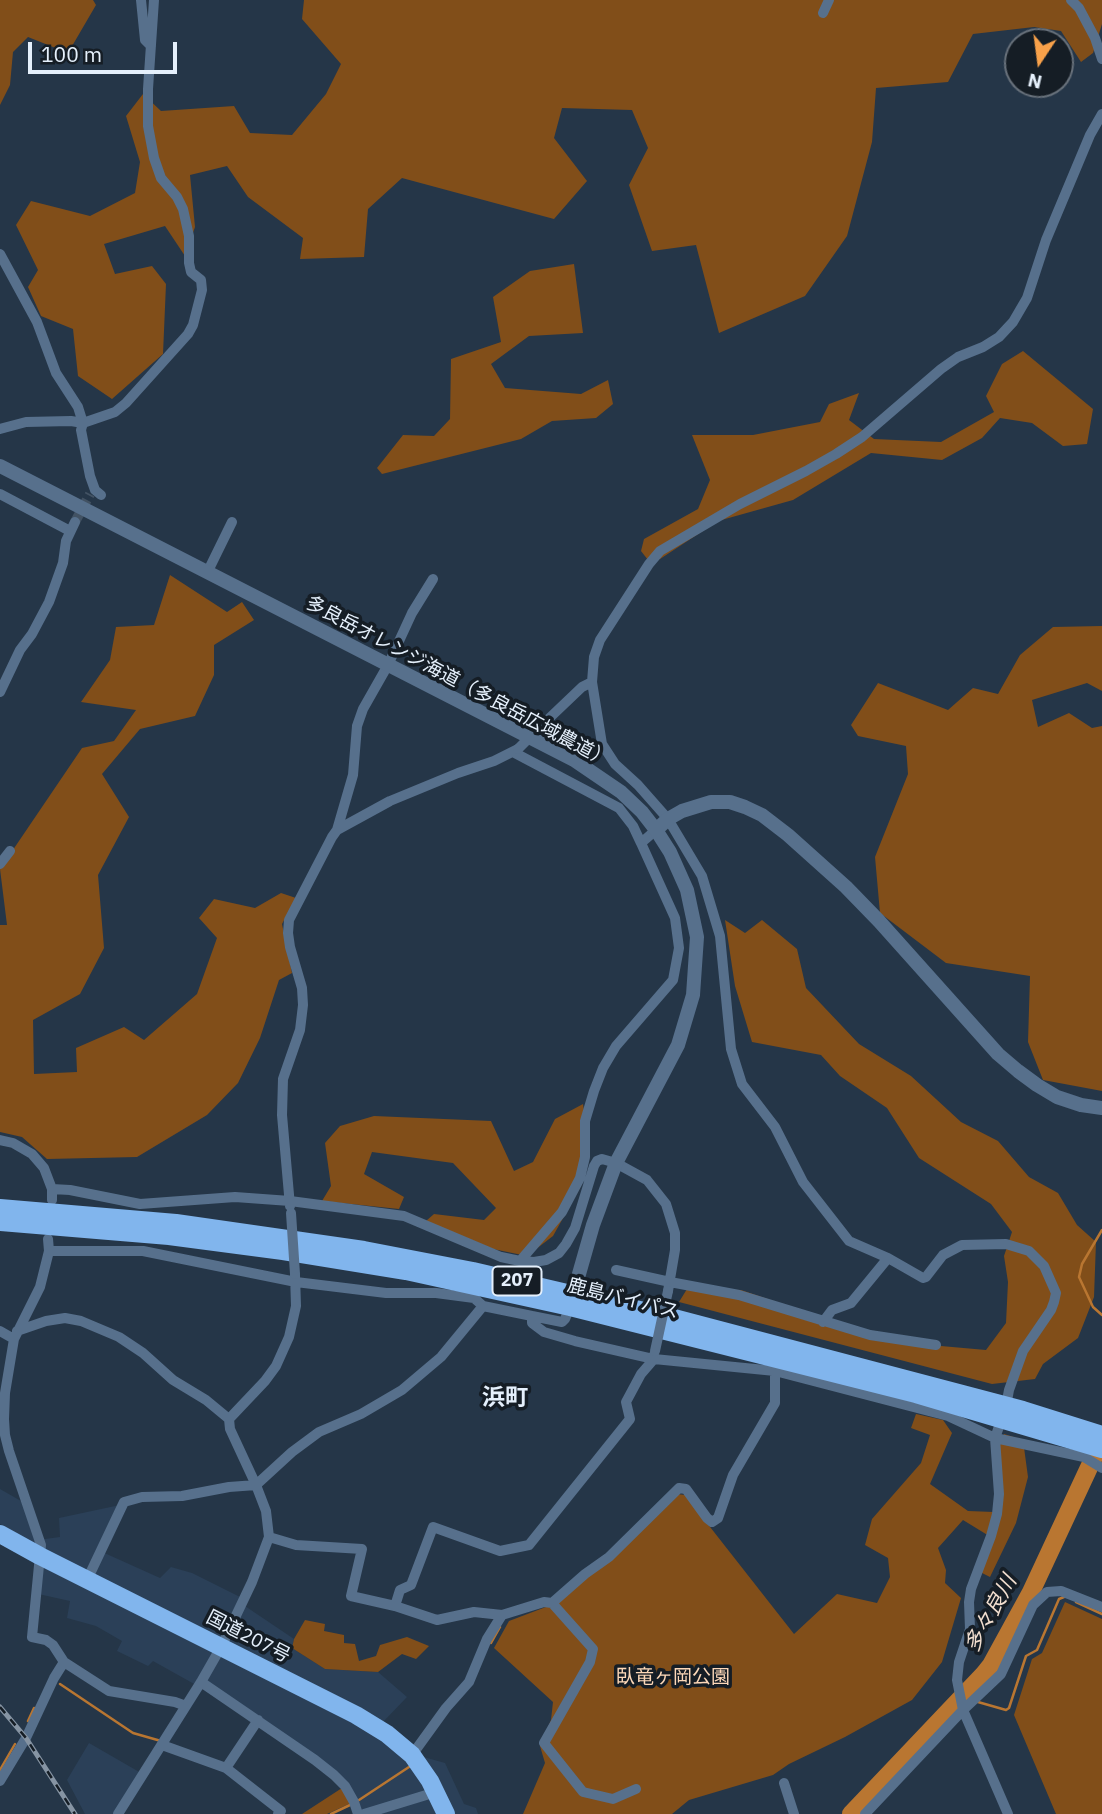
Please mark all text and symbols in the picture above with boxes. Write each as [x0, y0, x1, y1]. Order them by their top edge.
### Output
scale bar [32, 28, 180, 72]
north arrow [1004, 28, 1074, 98]
text: 100 m [41, 40, 102, 68]
text: N [1025, 68, 1044, 95]
street label: 多良岳オレンジ海道（多良岳広域農道） [302, 592, 614, 772]
road number: 207 [492, 1266, 542, 1296]
street label: 鹿島バイパス [565, 1274, 681, 1324]
district label: 浜町 [482, 1384, 528, 1412]
water label: 多々良川 [960, 1571, 1022, 1657]
street label: 国道207号 [202, 1606, 294, 1668]
park label: 臥竜ヶ岡公園 [616, 1667, 730, 1689]

